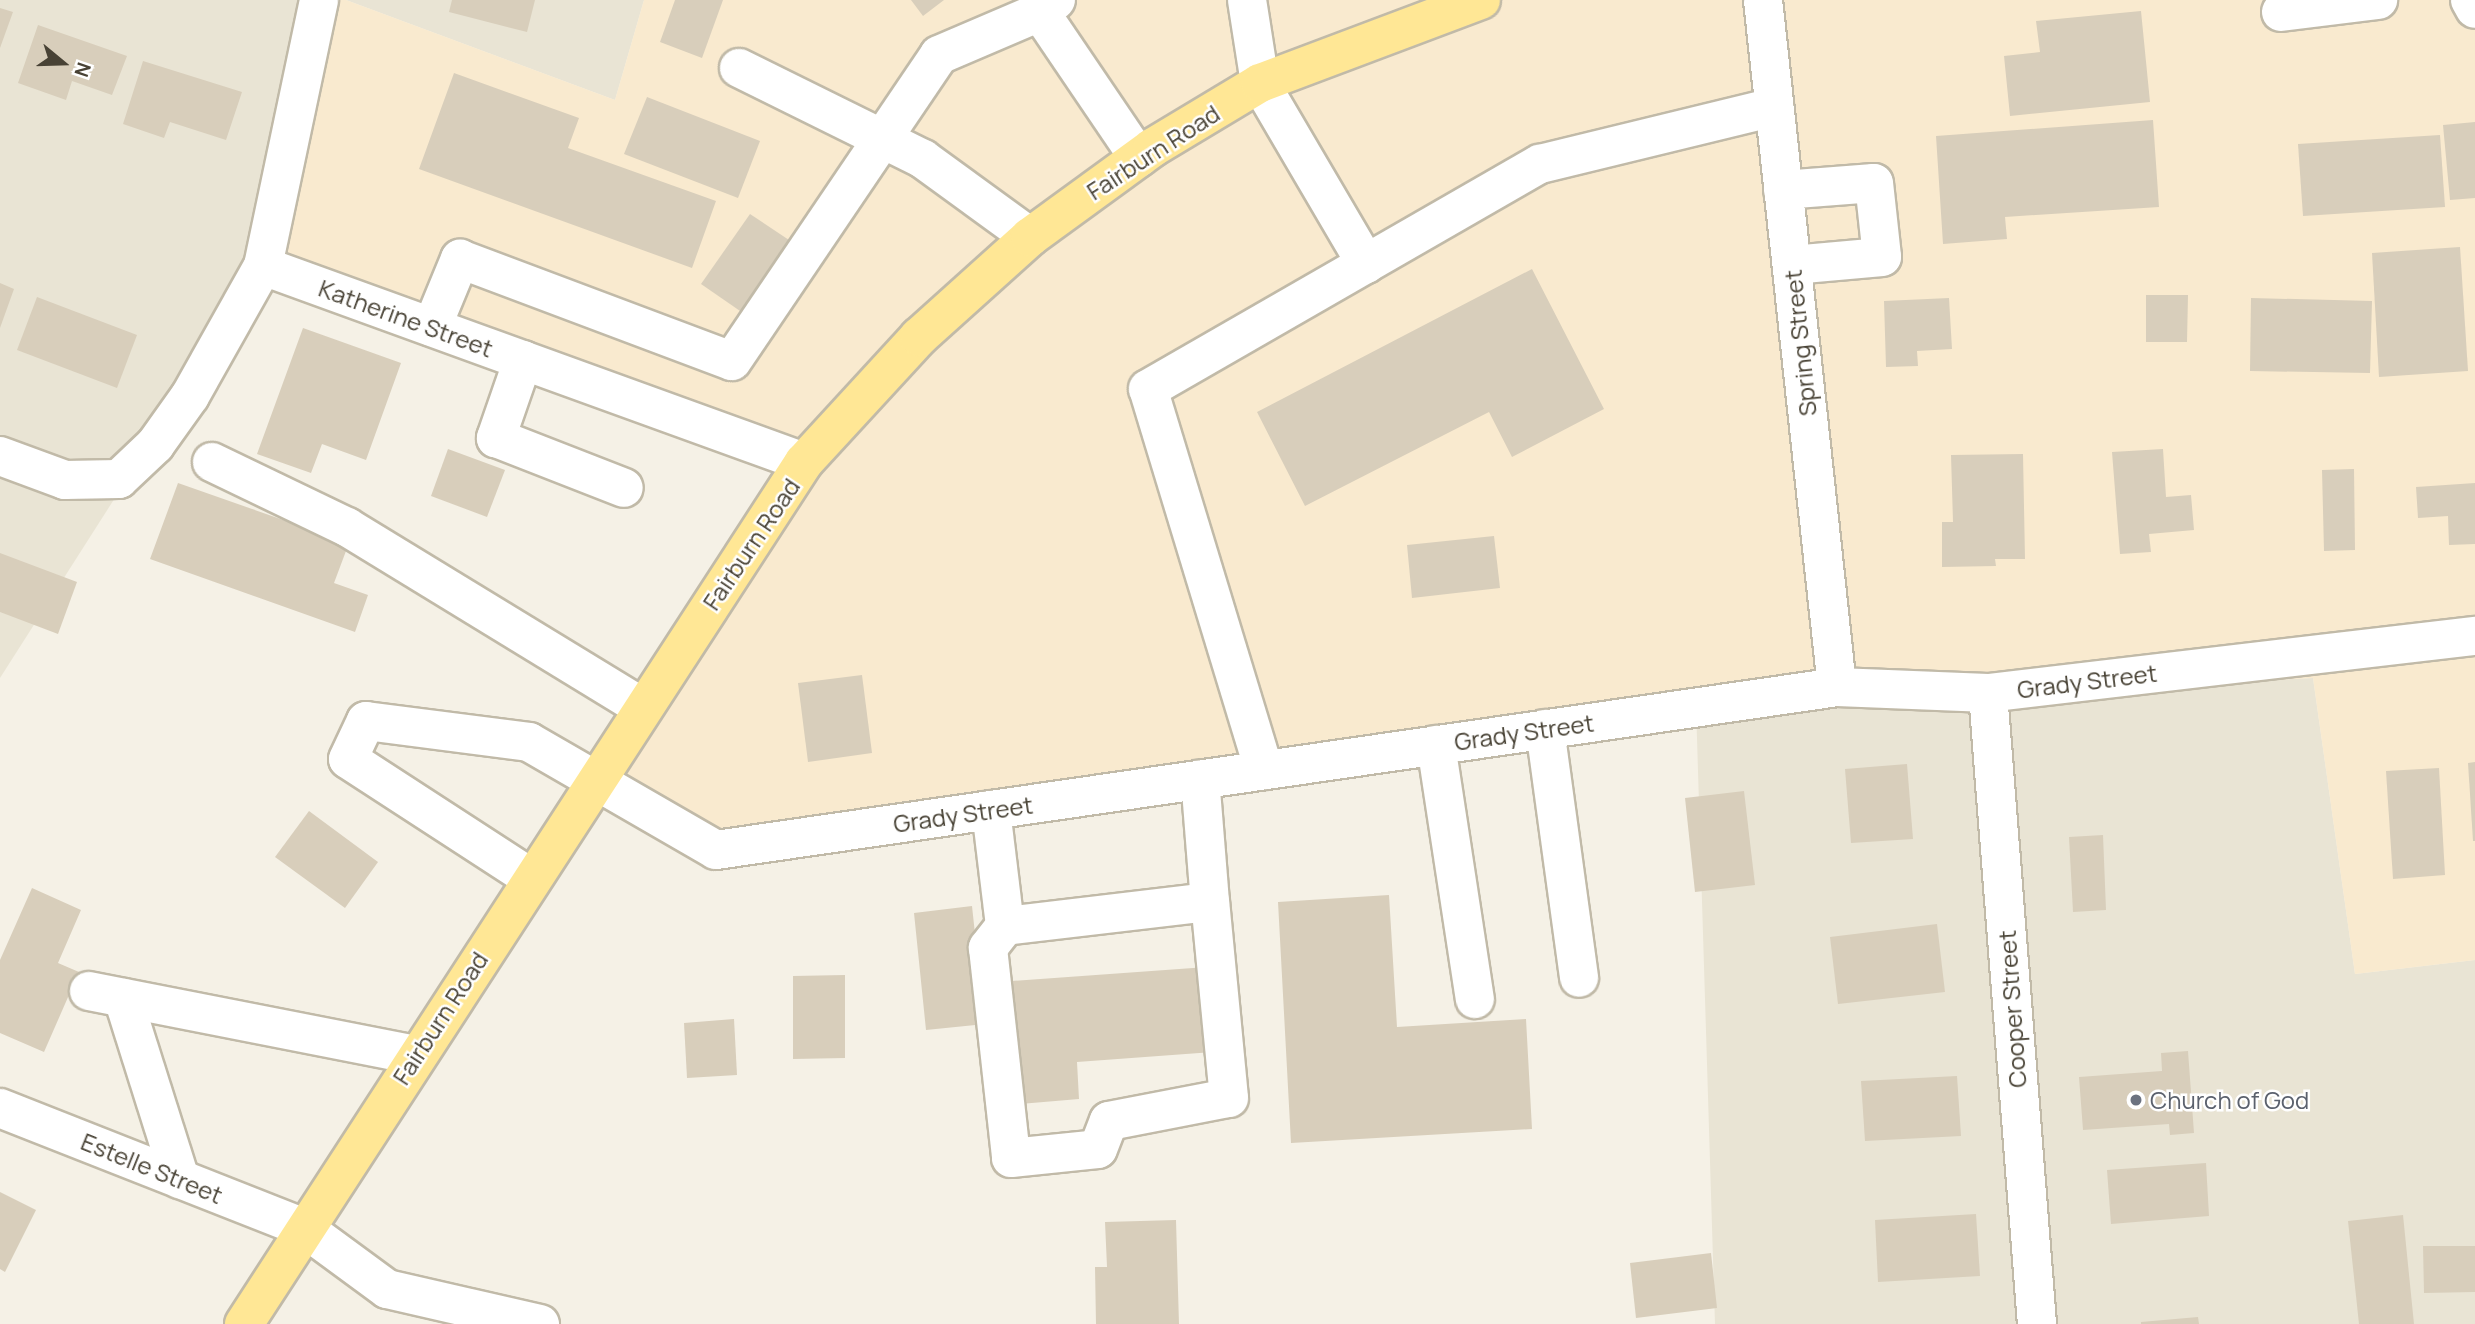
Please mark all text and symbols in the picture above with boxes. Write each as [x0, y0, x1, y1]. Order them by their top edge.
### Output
north arrow [28, 28, 98, 98]
text: N [68, 59, 97, 81]
street label: Fairburn Road [1081, 98, 1225, 206]
street label: Spring Street [1778, 268, 1822, 418]
street label: Katherine Street [315, 273, 497, 363]
street label: Fairburn Road [696, 473, 806, 615]
street label: Grady Street [2015, 658, 2159, 704]
street label: Grady Street [1452, 708, 1596, 756]
street label: Grady Street [891, 790, 1035, 838]
street label: Cooper Street [1992, 929, 2032, 1089]
street label: Fairburn Road [386, 946, 494, 1090]
place label: Church of God [2150, 1086, 2309, 1114]
marker: Church of God [2128, 1092, 2144, 1108]
street label: Estelle Street [77, 1127, 227, 1209]

